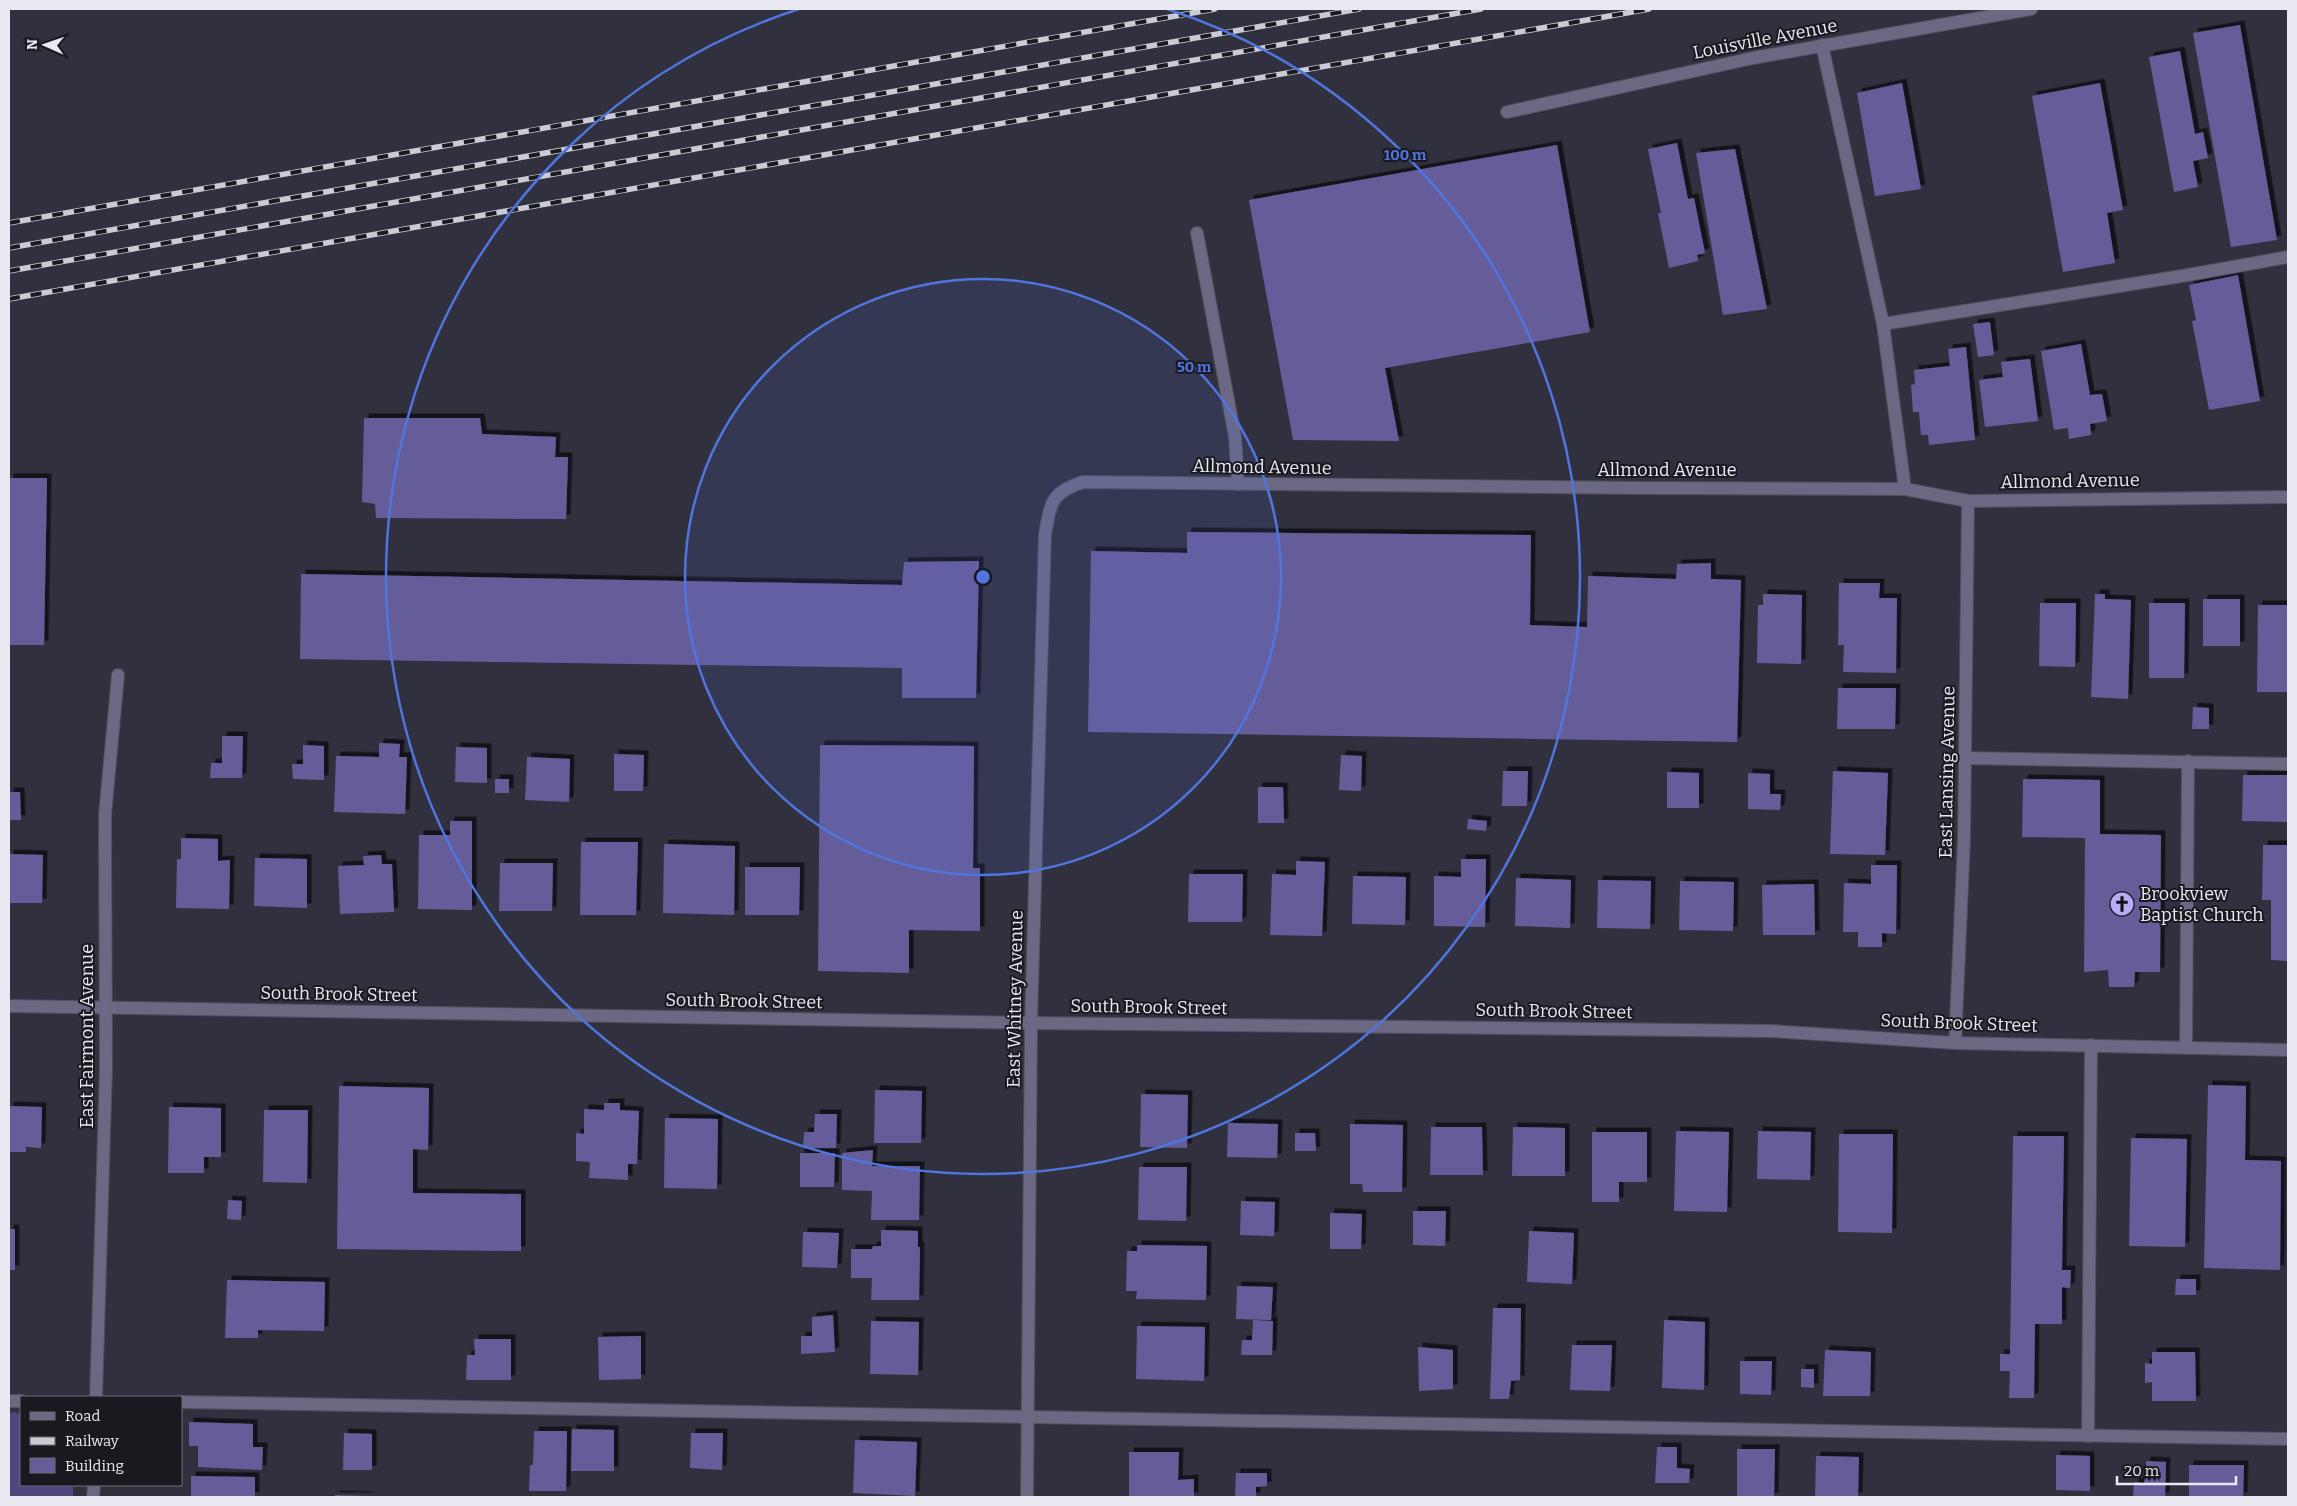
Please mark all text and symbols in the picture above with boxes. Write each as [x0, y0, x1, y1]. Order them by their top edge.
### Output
street label: Louisville Avenue [1691, 14, 1839, 64]
north arrow [20, 20, 70, 70]
text: N [24, 39, 41, 50]
text: 100 m [1384, 146, 1427, 164]
text: 50 m [1177, 358, 1212, 376]
street label: Allmond Avenue [1192, 455, 1332, 479]
street label: Allmond Avenue [1597, 459, 1737, 481]
street label: Allmond Avenue [2000, 469, 2140, 493]
centre of rings [974, 568, 992, 586]
street label: East Lansing Avenue [1934, 685, 1960, 859]
place label: Brookview Baptist Church [2140, 883, 2263, 926]
church icon: Brookview Baptist Church [2109, 891, 2135, 917]
street label: East Whitney Avenue [1002, 910, 1028, 1088]
street label: East Fairmont Avenue [76, 944, 98, 1128]
street label: South Brook Street [260, 982, 418, 1006]
street label: South Brook Street [665, 989, 823, 1013]
street label: South Brook Street [1070, 995, 1228, 1019]
street label: South Brook Street [1475, 999, 1633, 1023]
street label: South Brook Street [1880, 1009, 2038, 1037]
legend [20, 1396, 182, 1486]
text: Road [65, 1407, 100, 1425]
text: Railway [65, 1432, 119, 1450]
scale bar [2117, 1454, 2236, 1486]
text: Building [65, 1457, 124, 1475]
text: 20 m [2124, 1462, 2160, 1480]

